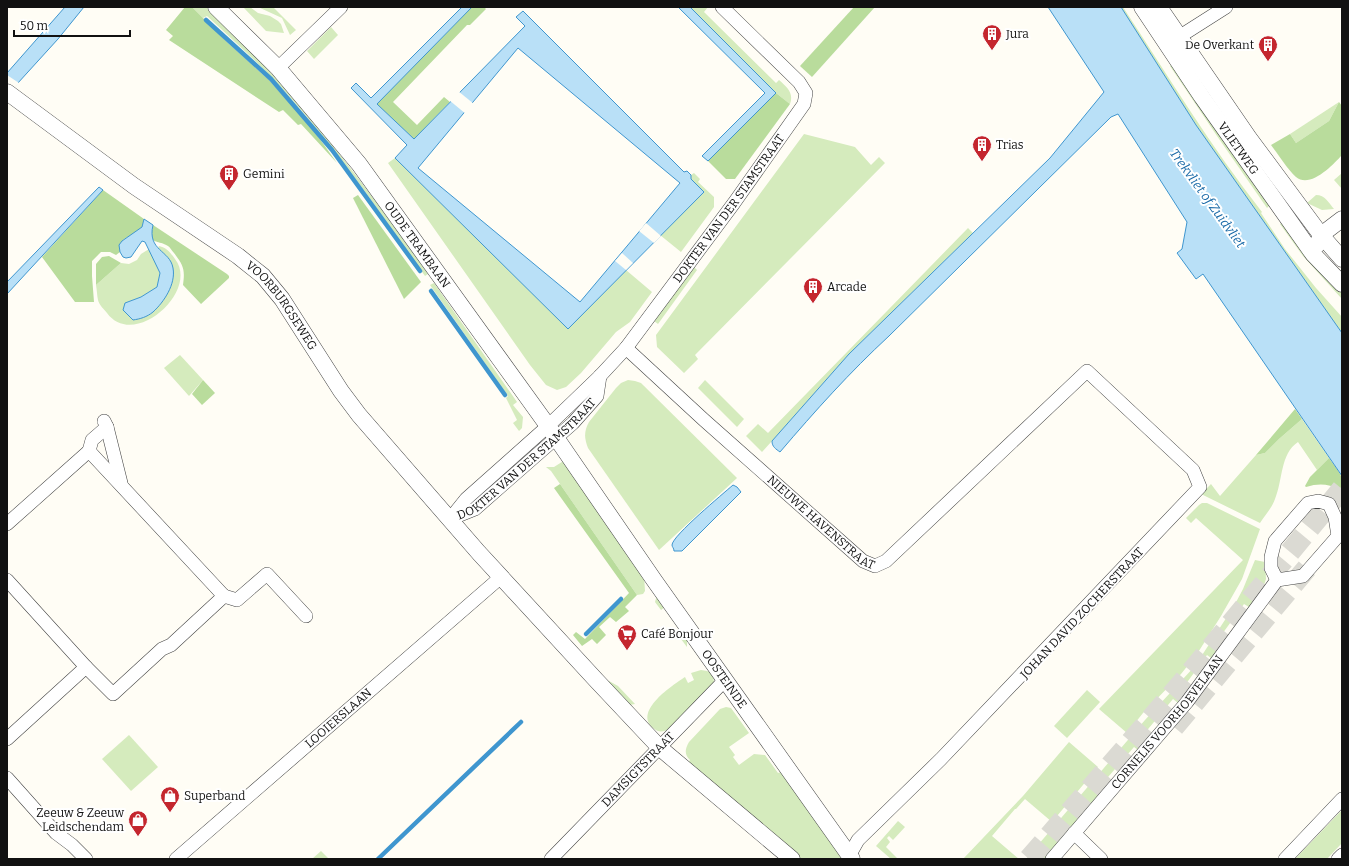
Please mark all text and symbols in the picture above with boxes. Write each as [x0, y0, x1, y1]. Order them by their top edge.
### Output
scale bar [14, 12, 130, 38]
text: 50 m [20, 19, 49, 33]
building icon: Jura [981, 23, 1003, 51]
place label: Jura [1005, 27, 1029, 41]
building icon: De Overkant [1257, 34, 1279, 62]
place label: De Overkant [1185, 38, 1255, 52]
street label: VLIETWEG [1215, 119, 1262, 177]
street label: DOKTER VAN DER STAMSTRAAT [670, 132, 787, 285]
building icon: Trias [971, 134, 993, 162]
place label: Trias [996, 138, 1024, 152]
water label: Trekvliet of Zuidvliet [1167, 146, 1249, 251]
building icon: Gemini [218, 163, 240, 191]
place label: Gemini [243, 167, 285, 181]
street label: OUDE TRAMBAAN [381, 199, 453, 291]
street label: VOORBURGSEWEG [243, 258, 320, 353]
building icon: Arcade [802, 276, 824, 304]
place label: Arcade [827, 280, 866, 294]
street label: DOKTER VAN DER STAMSTRAAT [455, 395, 599, 522]
street label: NIEUWE HAVENSTRAAT [764, 472, 877, 572]
street label: JOHAN DAVID ZOCHERSTRAAT [1017, 545, 1147, 682]
supermarket icon: Café Bonjour [616, 623, 638, 651]
place label: Café Bonjour [641, 627, 714, 641]
street label: OOSTEINDE [699, 647, 750, 711]
street label: CORNELIS VOORHOEVELAAN [1108, 652, 1226, 792]
street label: LOOIERSLAAN [302, 685, 375, 751]
street label: DAMSIGTSTRAAT [599, 729, 677, 809]
shop icon: Superband [159, 785, 181, 813]
place label: Superband [184, 789, 245, 803]
place label: Zeeuw & Zeeuw Leidschendam [36, 806, 125, 834]
shop icon: Zeeuw & Zeeuw Leidschendam [127, 809, 149, 837]

